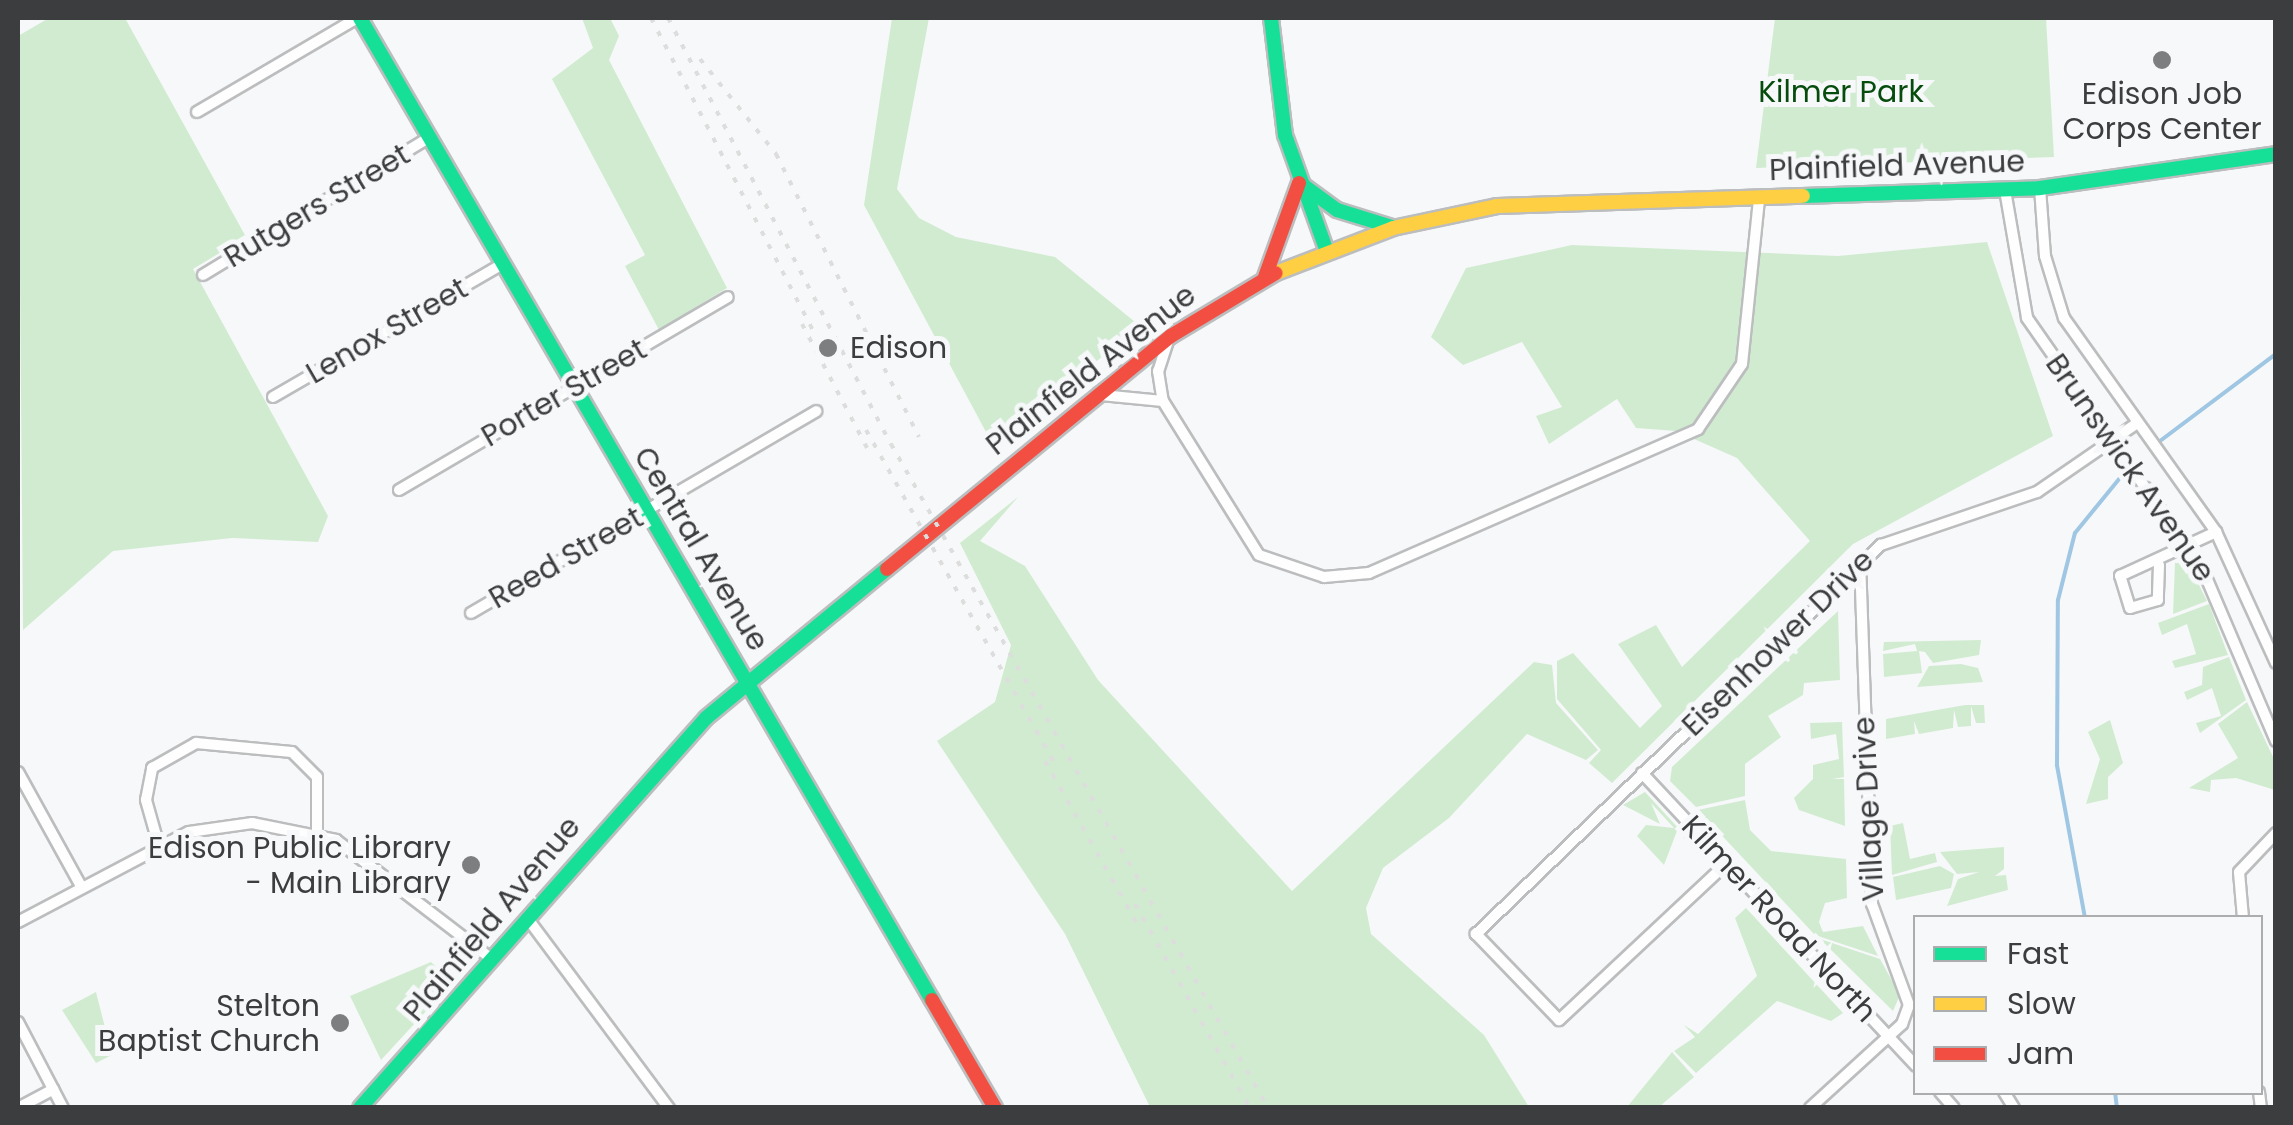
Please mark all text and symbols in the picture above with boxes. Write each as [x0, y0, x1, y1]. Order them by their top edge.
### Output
marker: Edison Job Corps Center [2151, 49, 2173, 71]
park label: Kilmer Park [1758, 74, 1924, 110]
place label: Edison Job Corps Center [2062, 76, 2262, 146]
street label: Rutgers Street [218, 137, 416, 275]
street label: Plainfield Avenue [1769, 144, 2025, 188]
street label: Lenox Street [300, 270, 474, 392]
street label: Plainfield Avenue [979, 277, 1203, 463]
place label: Edison [850, 330, 947, 366]
street label: Porter Street [475, 331, 653, 455]
marker: Edison [815, 335, 841, 361]
street label: Brunswick Avenue [2038, 347, 2222, 589]
street label: Central Avenue [626, 441, 776, 657]
street label: Reed Street [483, 500, 649, 616]
street label: Eisenhower Drive [1675, 542, 1881, 744]
street label: Village Drive [1846, 716, 1892, 902]
street label: Kilmer Road North [1674, 808, 1884, 1030]
street label: Plainfield Avenue [396, 809, 588, 1029]
place label: Edison Public Library - Main Library [148, 830, 451, 900]
marker: Edison Public Library - Main Library [460, 854, 482, 876]
legend [1913, 915, 2263, 1095]
text: Fast [2007, 932, 2069, 975]
text: Slow [2007, 982, 2076, 1025]
place label: Stelton Baptist Church [98, 988, 320, 1058]
marker: Stelton Baptist Church [329, 1012, 351, 1034]
text: Jam [2007, 1032, 2074, 1075]

